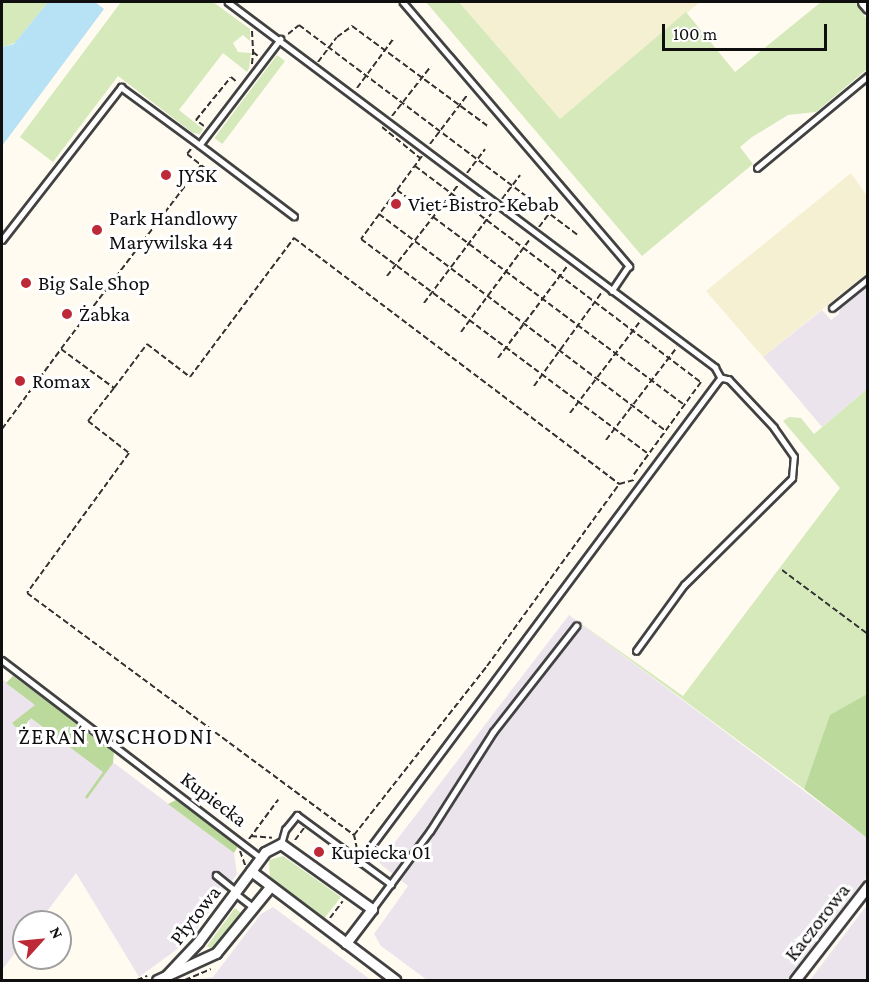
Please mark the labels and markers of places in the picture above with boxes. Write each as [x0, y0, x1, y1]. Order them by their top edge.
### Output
place label: JYSK [178, 162, 217, 188]
marker: JYSK [159, 168, 173, 182]
place label: Viet-Bistro-Kebab [408, 191, 559, 217]
marker: Viet-Bistro-Kebab [389, 197, 403, 211]
place label: Park Handlowy Marywilska 44 [109, 205, 237, 255]
marker: Park Handlowy Marywilska 44 [90, 223, 104, 237]
place label: Big Sale Shop [38, 270, 150, 296]
marker: Big Sale Shop [19, 276, 33, 290]
place label: Żabka [79, 301, 130, 327]
marker: Żabka [60, 307, 74, 321]
place label: Romax [32, 368, 90, 394]
marker: Romax [13, 374, 27, 388]
place label: Kupiecka 01 [331, 839, 431, 865]
marker: Kupiecka 01 [312, 845, 326, 859]

